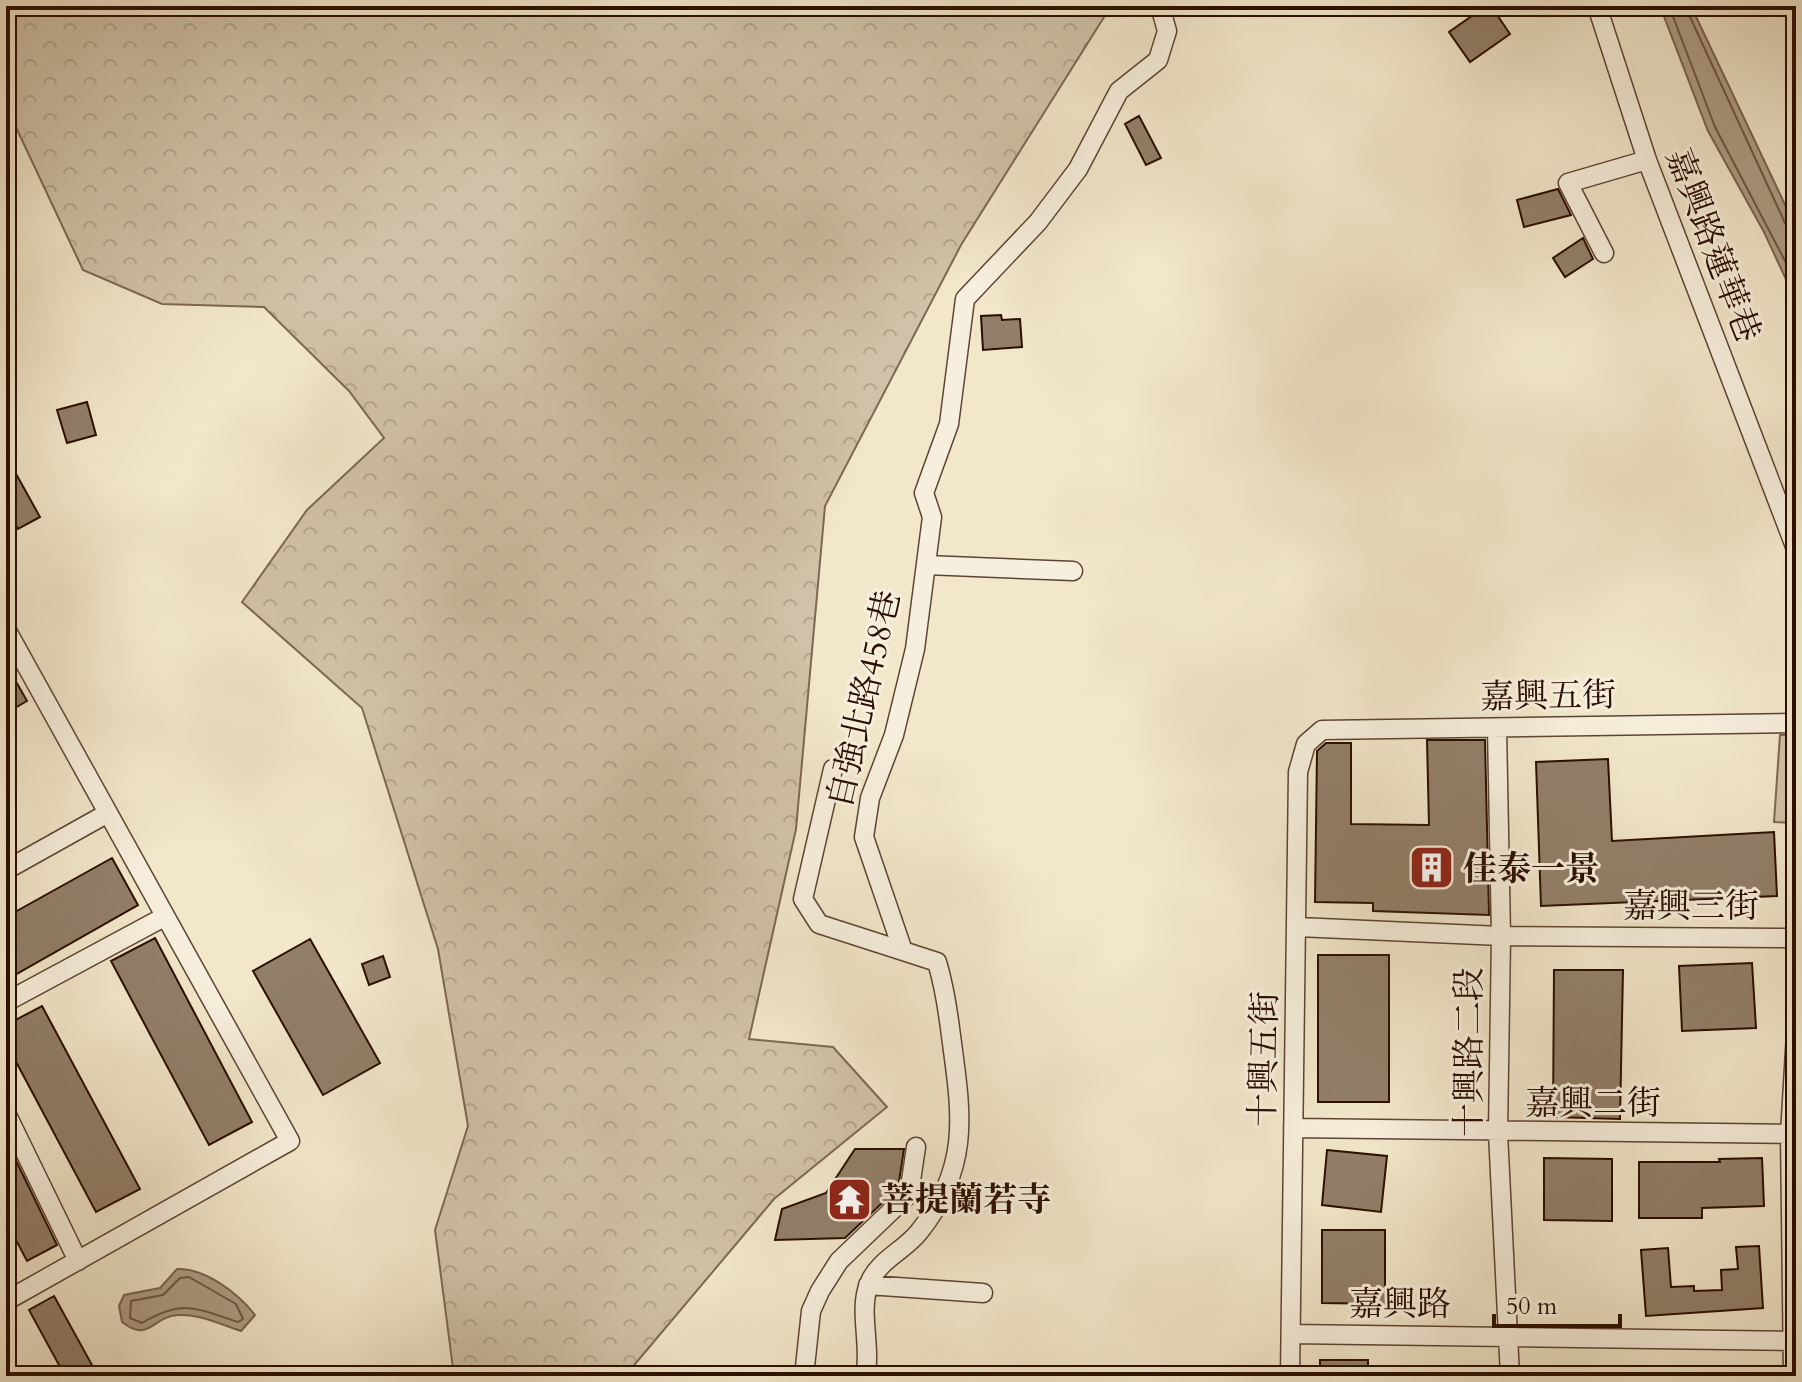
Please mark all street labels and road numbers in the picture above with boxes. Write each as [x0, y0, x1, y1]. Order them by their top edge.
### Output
street label: 嘉興路蓮華巷 [1655, 142, 1771, 349]
street label: 自強北路458巷 [817, 586, 911, 813]
street label: 嘉興五街 [1480, 672, 1616, 720]
street label: 嘉興三街 [1623, 883, 1759, 929]
street label: 十興路二段 [1446, 967, 1492, 1137]
street label: 十興五街 [1240, 991, 1288, 1127]
street label: 嘉興二街 [1525, 1080, 1661, 1126]
street label: 嘉興路 [1349, 1281, 1451, 1327]

